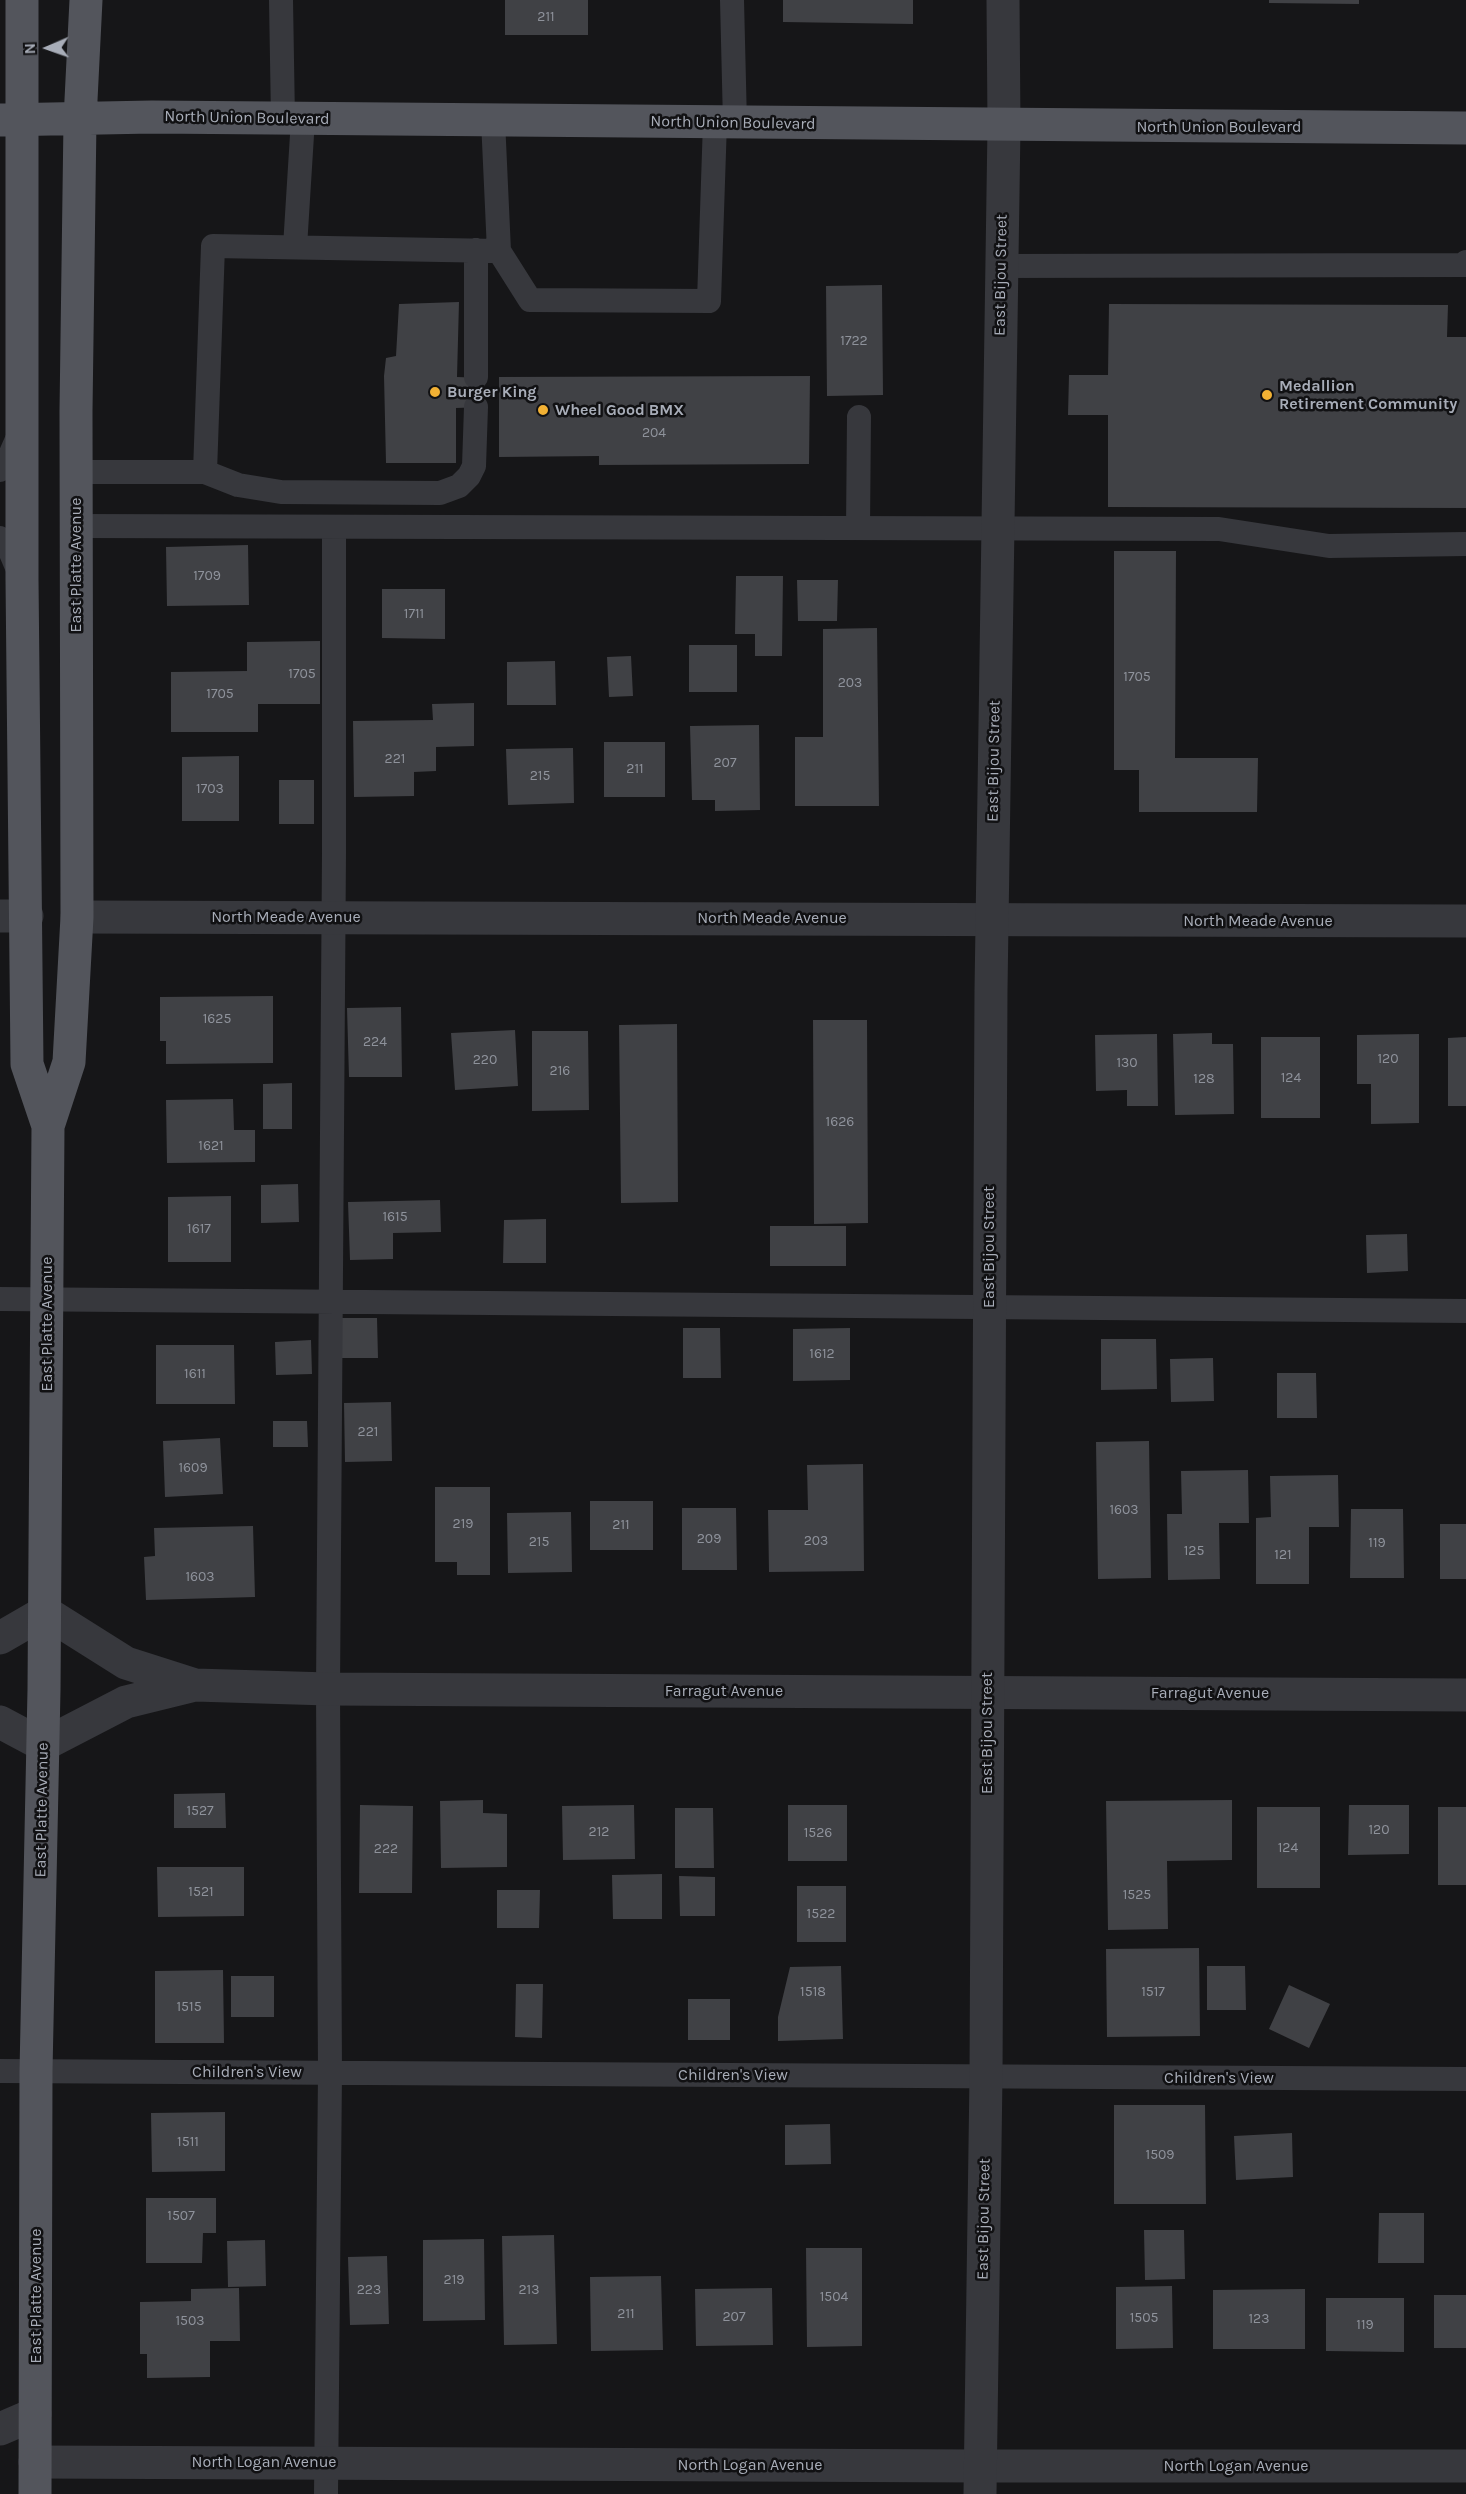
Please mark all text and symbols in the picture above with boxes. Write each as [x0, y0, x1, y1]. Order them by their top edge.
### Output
house number: 211 [537, 9, 555, 25]
north arrow [18, 18, 78, 78]
text: N [20, 43, 39, 55]
street label: North Union Boulevard [164, 107, 330, 129]
street label: North Union Boulevard [650, 112, 816, 134]
street label: North Union Boulevard [1136, 117, 1302, 137]
street label: East Bijou Street [990, 214, 1012, 336]
house number: 1722 [840, 333, 868, 349]
place label: Medallion Retirement Community [1279, 376, 1457, 414]
place label: Burger King [447, 382, 537, 402]
marker: Burger King [428, 385, 442, 399]
marker: Medallion Retirement Community [1260, 388, 1274, 402]
place label: Wheel Good BMX [555, 400, 684, 420]
marker: Wheel Good BMX [536, 403, 550, 417]
house number: 204 [642, 425, 666, 441]
street label: East Platte Avenue [66, 498, 86, 632]
house number: 1709 [193, 568, 221, 584]
house number: 1711 [404, 606, 424, 622]
house number: 1705 [288, 666, 316, 682]
house number: 1705 [1123, 669, 1151, 685]
house number: 203 [838, 675, 862, 691]
house number: 1705 [206, 686, 234, 702]
street label: East Bijou Street [983, 700, 1005, 822]
house number: 221 [385, 751, 405, 767]
house number: 207 [714, 755, 736, 771]
house number: 211 [626, 761, 644, 777]
house number: 215 [530, 768, 550, 784]
house number: 1703 [196, 781, 224, 797]
street label: North Meade Avenue [211, 907, 361, 927]
street label: North Meade Avenue [697, 908, 847, 928]
street label: North Meade Avenue [1183, 911, 1333, 931]
house number: 1625 [203, 1011, 231, 1027]
house number: 224 [363, 1034, 387, 1050]
house number: 120 [1377, 1051, 1399, 1067]
house number: 220 [473, 1052, 497, 1068]
house number: 130 [1116, 1055, 1138, 1071]
house number: 216 [550, 1063, 570, 1079]
house number: 124 [1281, 1070, 1301, 1086]
house number: 128 [1193, 1071, 1215, 1087]
house number: 1626 [826, 1114, 854, 1130]
house number: 1621 [198, 1138, 224, 1154]
street label: East Bijou Street [979, 1186, 999, 1308]
house number: 1615 [382, 1209, 408, 1225]
house number: 1617 [187, 1221, 211, 1237]
street label: East Platte Avenue [37, 1257, 57, 1391]
house number: 1612 [809, 1346, 835, 1362]
house number: 1611 [184, 1366, 206, 1382]
house number: 221 [358, 1424, 378, 1440]
house number: 1609 [178, 1460, 208, 1476]
house number: 1603 [1109, 1502, 1139, 1518]
house number: 219 [453, 1516, 473, 1532]
house number: 211 [612, 1517, 630, 1533]
house number: 209 [697, 1531, 721, 1547]
house number: 203 [804, 1533, 828, 1549]
house number: 215 [529, 1534, 549, 1550]
house number: 119 [1368, 1535, 1386, 1551]
house number: 125 [1184, 1543, 1204, 1559]
house number: 121 [1274, 1547, 1292, 1563]
house number: 1603 [185, 1569, 215, 1585]
street label: East Bijou Street [977, 1672, 997, 1794]
street label: Farragut Avenue [665, 1681, 783, 1701]
street label: Farragut Avenue [1151, 1683, 1269, 1703]
street label: East Platte Avenue [31, 1742, 53, 1878]
house number: 1527 [186, 1803, 214, 1819]
house number: 120 [1368, 1822, 1390, 1838]
house number: 212 [589, 1824, 609, 1840]
house number: 1526 [804, 1825, 832, 1841]
house number: 124 [1278, 1840, 1298, 1856]
house number: 222 [374, 1841, 398, 1857]
house number: 1521 [188, 1884, 214, 1900]
house number: 1525 [1123, 1887, 1151, 1903]
house number: 1522 [807, 1906, 835, 1922]
house number: 1518 [800, 1984, 826, 2000]
house number: 1517 [1141, 1984, 1165, 2000]
house number: 1515 [176, 1999, 202, 2015]
street label: Children's View [192, 2062, 302, 2082]
street label: Children's View [678, 2065, 788, 2085]
street label: Children's View [1164, 2068, 1274, 2088]
house number: 1511 [177, 2134, 199, 2150]
house number: 1509 [1146, 2147, 1174, 2163]
street label: East Bijou Street [973, 2158, 995, 2280]
house number: 1507 [167, 2208, 195, 2224]
street label: East Platte Avenue [26, 2229, 46, 2363]
house number: 219 [444, 2272, 464, 2288]
house number: 223 [357, 2282, 381, 2298]
house number: 213 [518, 2282, 540, 2298]
house number: 1504 [820, 2289, 848, 2305]
house number: 211 [617, 2306, 635, 2322]
house number: 207 [723, 2309, 745, 2325]
house number: 1505 [1130, 2310, 1158, 2326]
house number: 123 [1248, 2311, 1270, 2327]
house number: 1503 [175, 2313, 205, 2329]
house number: 119 [1356, 2317, 1374, 2333]
street label: North Logan Avenue [191, 2452, 337, 2472]
street label: North Logan Avenue [677, 2455, 823, 2475]
street label: North Logan Avenue [1163, 2456, 1309, 2476]

